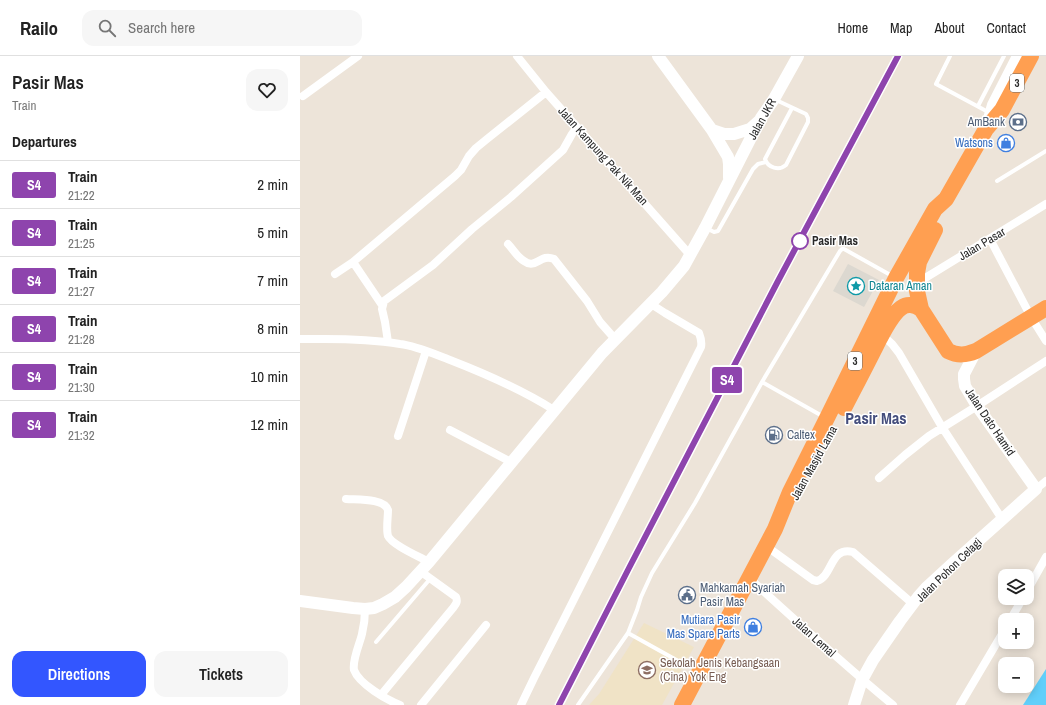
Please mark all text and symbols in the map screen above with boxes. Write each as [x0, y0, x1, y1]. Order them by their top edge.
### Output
search box [82, 10, 362, 46]
text: Railo [20, 15, 58, 41]
icon: search [96, 17, 118, 39]
text: Search here [128, 17, 195, 38]
text: Home [837, 19, 868, 37]
text: Map [890, 19, 912, 37]
text: About [934, 19, 964, 37]
text: Contact [986, 19, 1026, 37]
text: Pasir Mas [12, 69, 84, 95]
button: heart [246, 69, 288, 111]
road number: 3 [1010, 74, 1024, 92]
street label: Jalan JKR [744, 96, 780, 142]
text: Train [12, 97, 37, 114]
street label: Jalan Kampung Pak Nik Man [554, 103, 652, 209]
bank icon: AmBank [1008, 112, 1028, 132]
place label: AmBank [967, 114, 1005, 130]
text: Departures [12, 131, 77, 152]
shop icon: Watsons [996, 133, 1016, 153]
place label: Watsons [955, 135, 993, 151]
text: Train [68, 166, 97, 187]
text: 2 min [257, 174, 288, 195]
text: S4 [27, 176, 41, 194]
text: 21:22 [68, 187, 95, 204]
text: Train [68, 214, 97, 235]
text: 5 min [257, 222, 288, 243]
street label: Jalan Pasar [956, 223, 1009, 264]
text: S4 [27, 224, 41, 242]
marker: Pasir Mas [791, 232, 809, 250]
place label: Pasir Mas [812, 233, 858, 249]
text: 21:25 [68, 235, 95, 252]
text: Train [68, 262, 97, 283]
text: 7 min [257, 270, 288, 291]
text: S4 [27, 272, 41, 290]
place icon: Dataran Aman [846, 276, 866, 296]
place label: Dataran Aman [869, 278, 932, 294]
text: 21:27 [68, 283, 95, 300]
text: Train [68, 310, 97, 331]
text: 8 min [257, 318, 288, 339]
text: S4 [27, 320, 41, 338]
text: 21:28 [68, 331, 95, 348]
road number: 3 [848, 352, 862, 370]
text: Train [68, 358, 97, 379]
text: 10 min [250, 366, 288, 387]
line badge: S4 [709, 367, 745, 393]
text: S4 [27, 368, 41, 386]
text: S4 [720, 371, 734, 389]
text: 21:30 [68, 379, 95, 396]
street label: Jalan Dato Hamid [961, 385, 1019, 459]
text: Train [68, 406, 97, 427]
district label: Pasir Mas [845, 407, 907, 429]
text: 12 min [250, 414, 288, 435]
text: S4 [27, 416, 41, 434]
street label: Jalan Masjid Lama [787, 423, 841, 503]
fuel station icon: Caltex [764, 425, 784, 445]
text: 21:32 [68, 427, 95, 444]
place label: Caltex [787, 427, 815, 443]
street label: Jalan Pohon Celagi [913, 534, 985, 606]
map controls [998, 569, 1034, 693]
button: layers [998, 569, 1034, 605]
place label: Mahkamah Syariah Pasir Mas [700, 580, 785, 610]
public building icon: Mahkamah Syariah Pasir Mas [677, 585, 697, 605]
place label: Mutiara Pasir Mas Spare Parts [667, 612, 741, 642]
street label: Jalan Lemal [789, 613, 839, 661]
button: + [998, 613, 1034, 649]
shop icon: Mutiara Pasir Mas Spare Parts [743, 617, 763, 637]
button: Directions [12, 651, 146, 697]
button: Tickets [154, 651, 288, 697]
place label: Sekolah Jenis Kebangsaan (Cina) Yok Eng [660, 655, 780, 685]
button: − [998, 657, 1034, 693]
school or university icon: Sekolah Jenis Kebangsaan (Cina) Yok Eng [637, 660, 657, 680]

